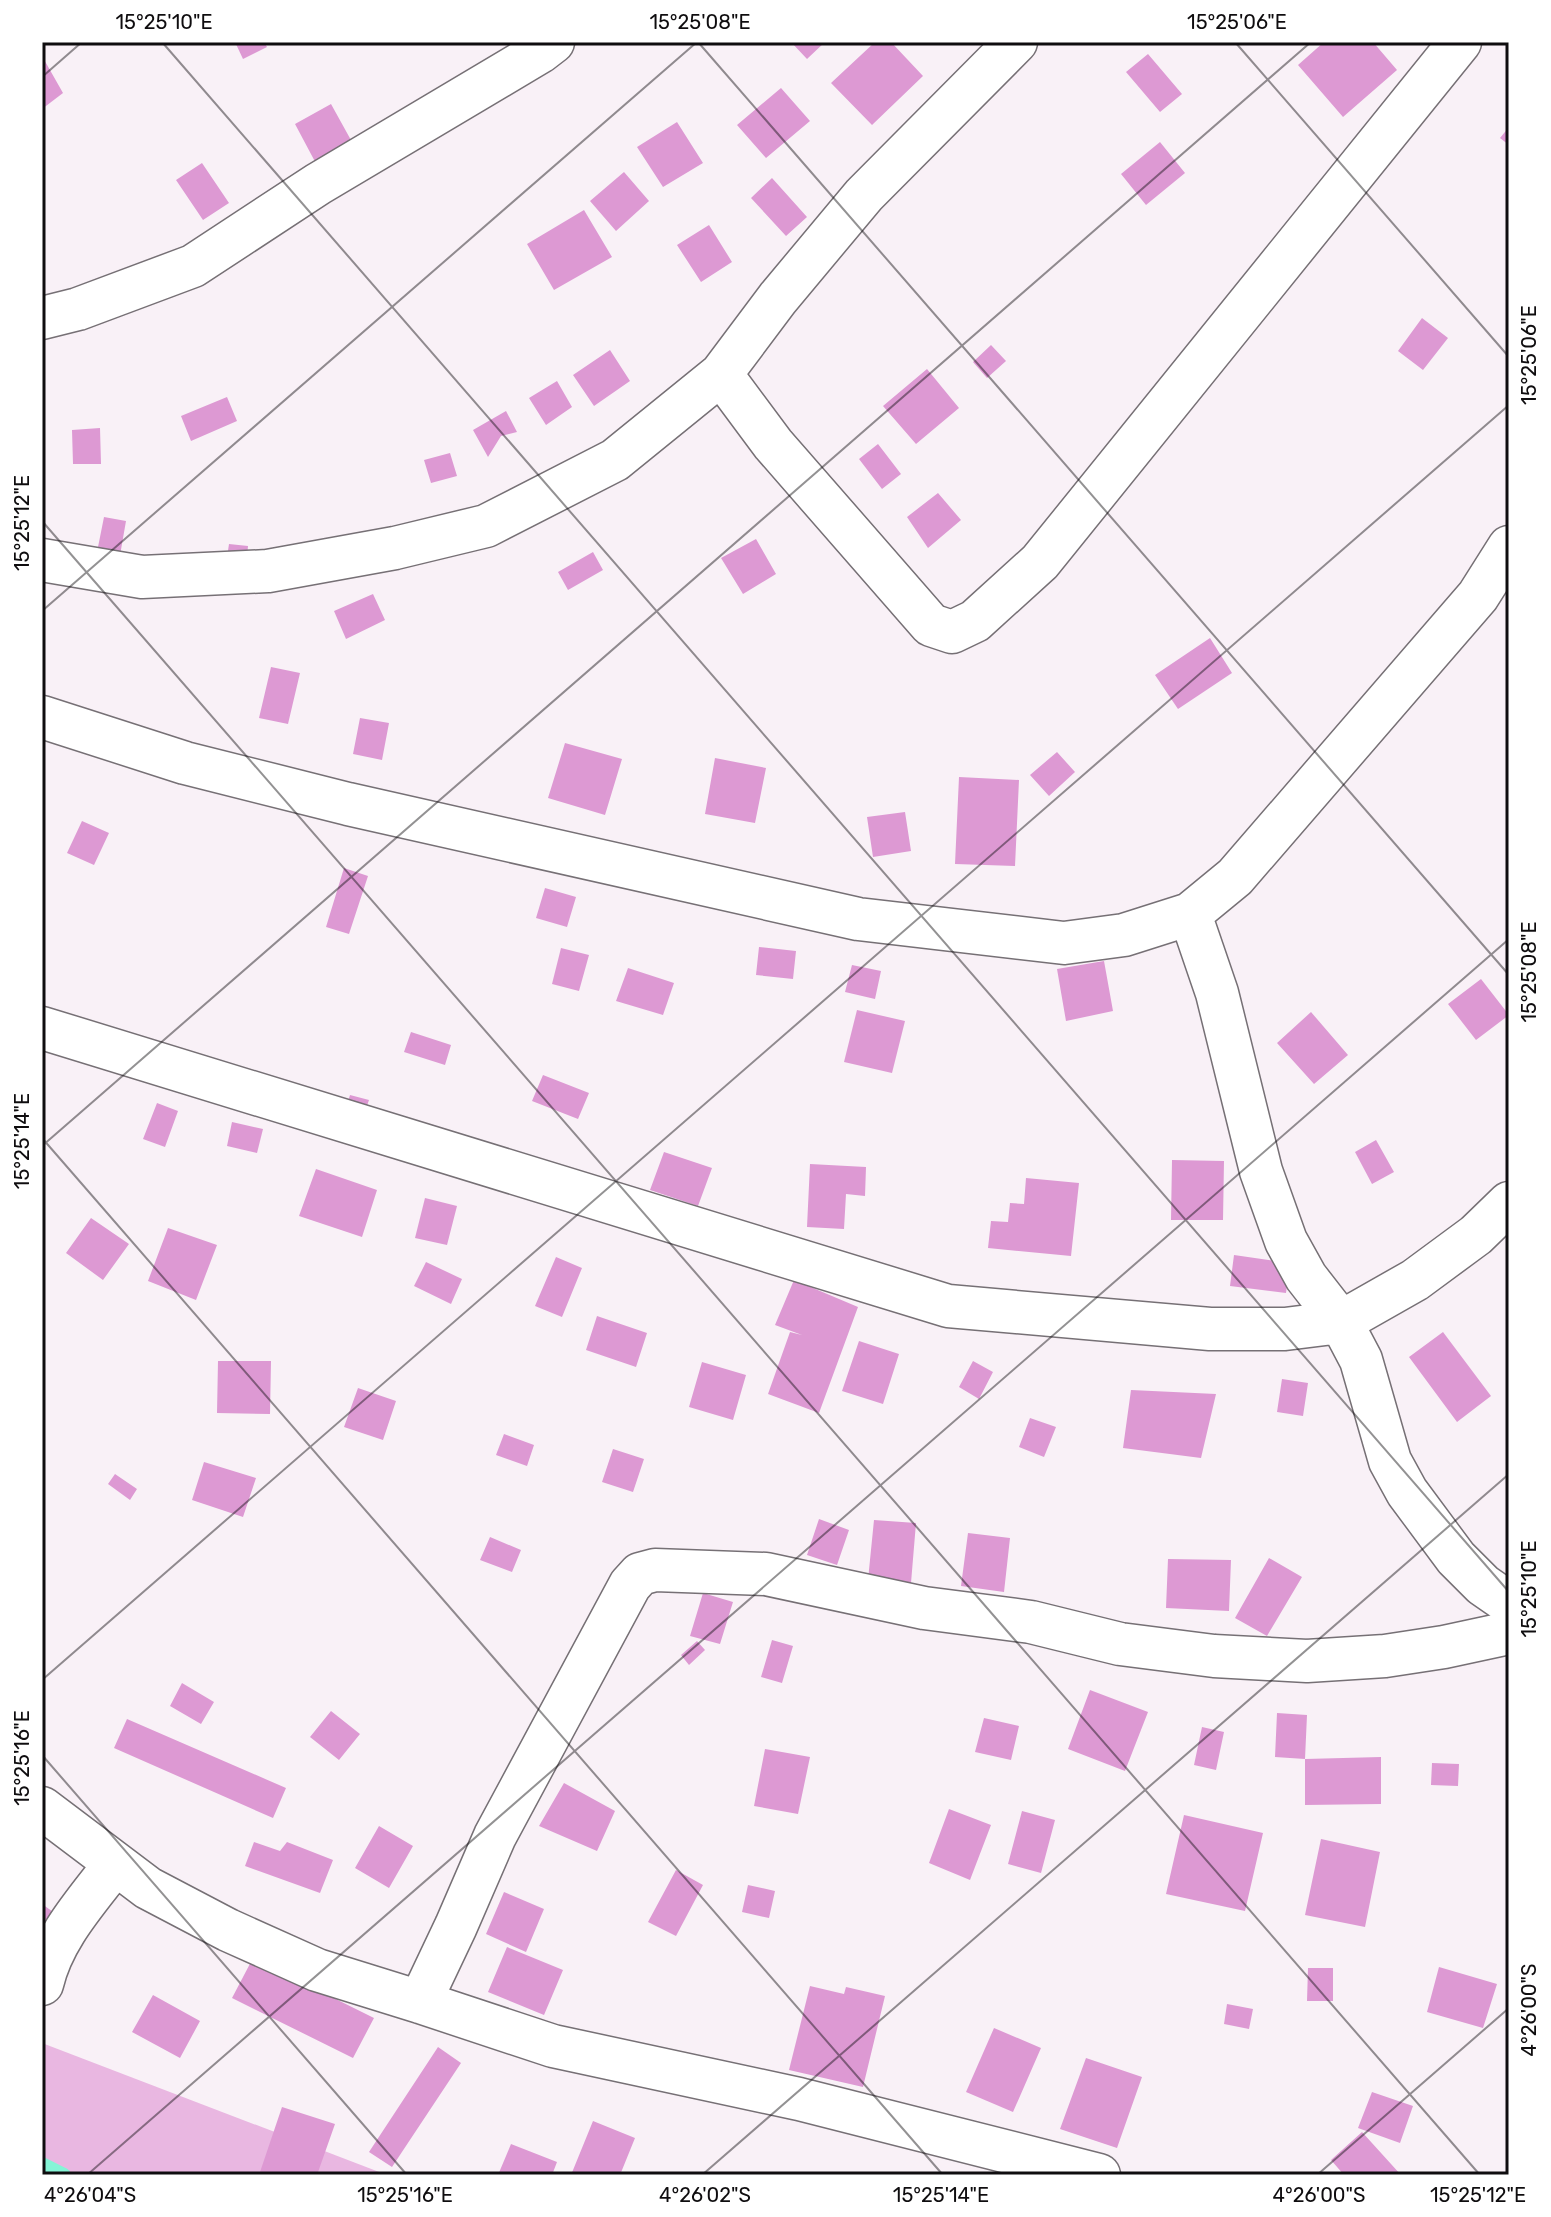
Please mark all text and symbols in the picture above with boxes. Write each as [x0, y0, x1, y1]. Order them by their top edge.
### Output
text: 15°25'10"E [115, 10, 213, 34]
text: 15°25'08"E [649, 10, 751, 34]
text: 15°25'06"E [1187, 10, 1287, 34]
text: 15°25'06"E [1517, 305, 1541, 405]
text: 15°25'12"E [10, 475, 34, 571]
text: 15°25'08"E [1517, 921, 1541, 1023]
text: 15°25'14"E [10, 1093, 34, 1189]
text: 15°25'10"E [1517, 1540, 1541, 1638]
text: 15°25'16"E [10, 1710, 34, 1806]
text: 4°26'00"S [1517, 1964, 1541, 2056]
text: 4°26'04"S [44, 2183, 136, 2207]
text: 15°25'16"E [357, 2183, 453, 2207]
text: 4°26'02"S [659, 2183, 751, 2207]
text: 15°25'14"E [893, 2183, 989, 2207]
text: 4°26'00"S [1273, 2183, 1365, 2207]
text: 15°25'12"E [1430, 2183, 1526, 2207]

